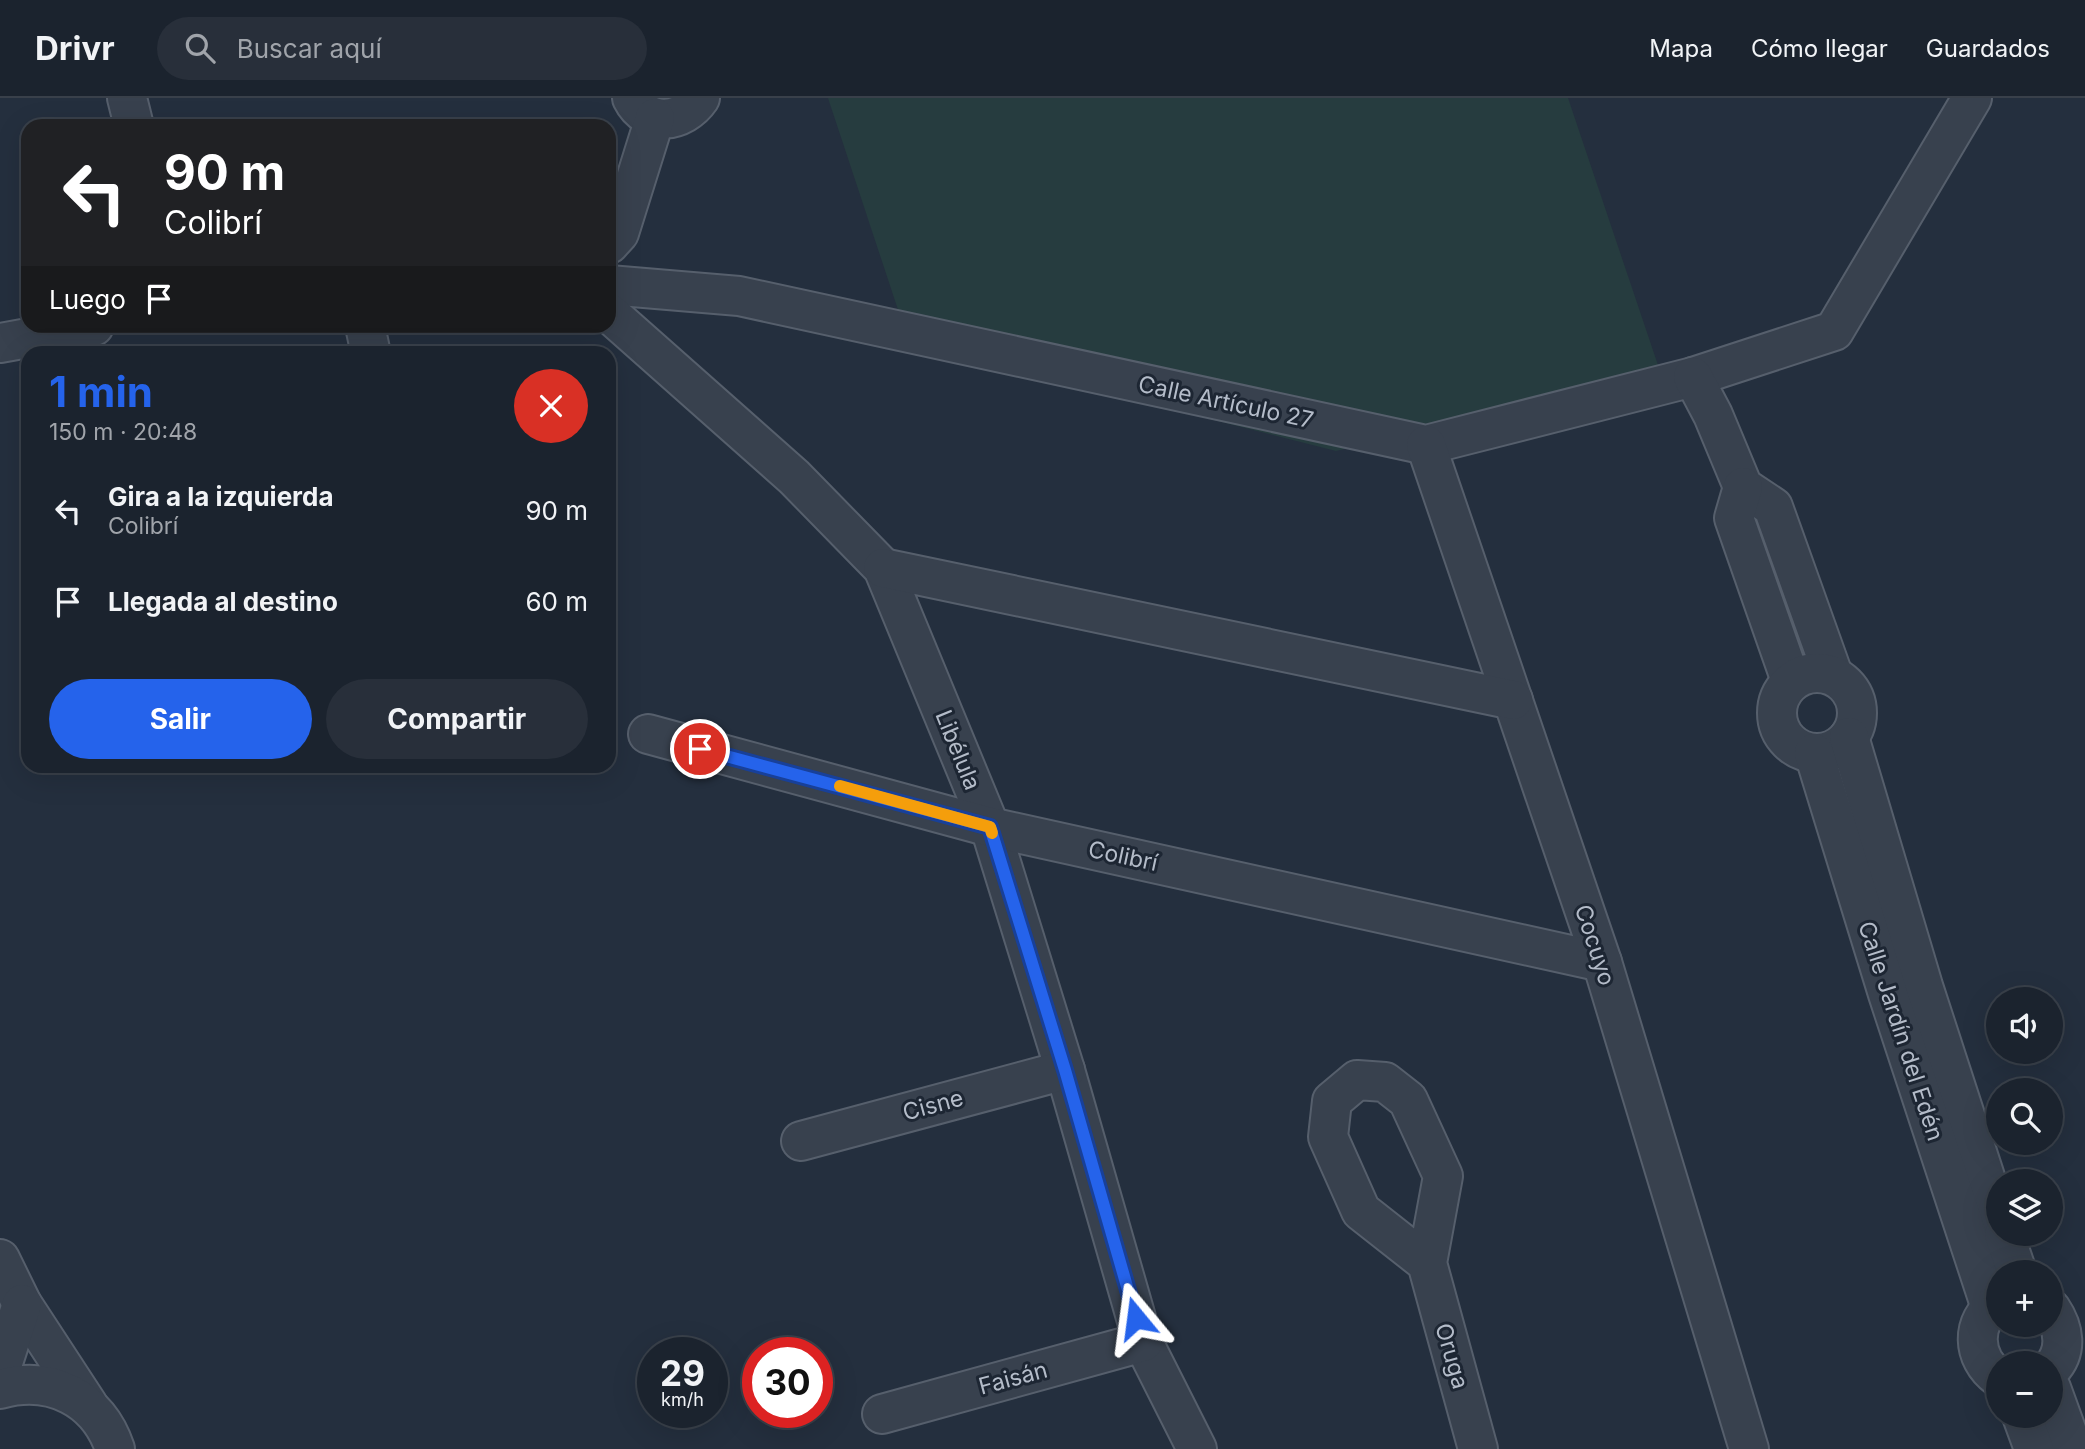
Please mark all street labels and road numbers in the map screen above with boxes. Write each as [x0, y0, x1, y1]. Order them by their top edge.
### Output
street label: Calle Artículo 27 [1136, 370, 1316, 434]
street label: Libélula [929, 706, 987, 794]
street label: Colibrí [1086, 835, 1161, 877]
street label: Cocuyo [1569, 901, 1621, 989]
street label: Calle Jardín del Edén [1852, 918, 1950, 1144]
street label: Cisne [900, 1084, 966, 1126]
street label: Oruga [1429, 1320, 1475, 1392]
street label: Faisán [975, 1355, 1051, 1401]

